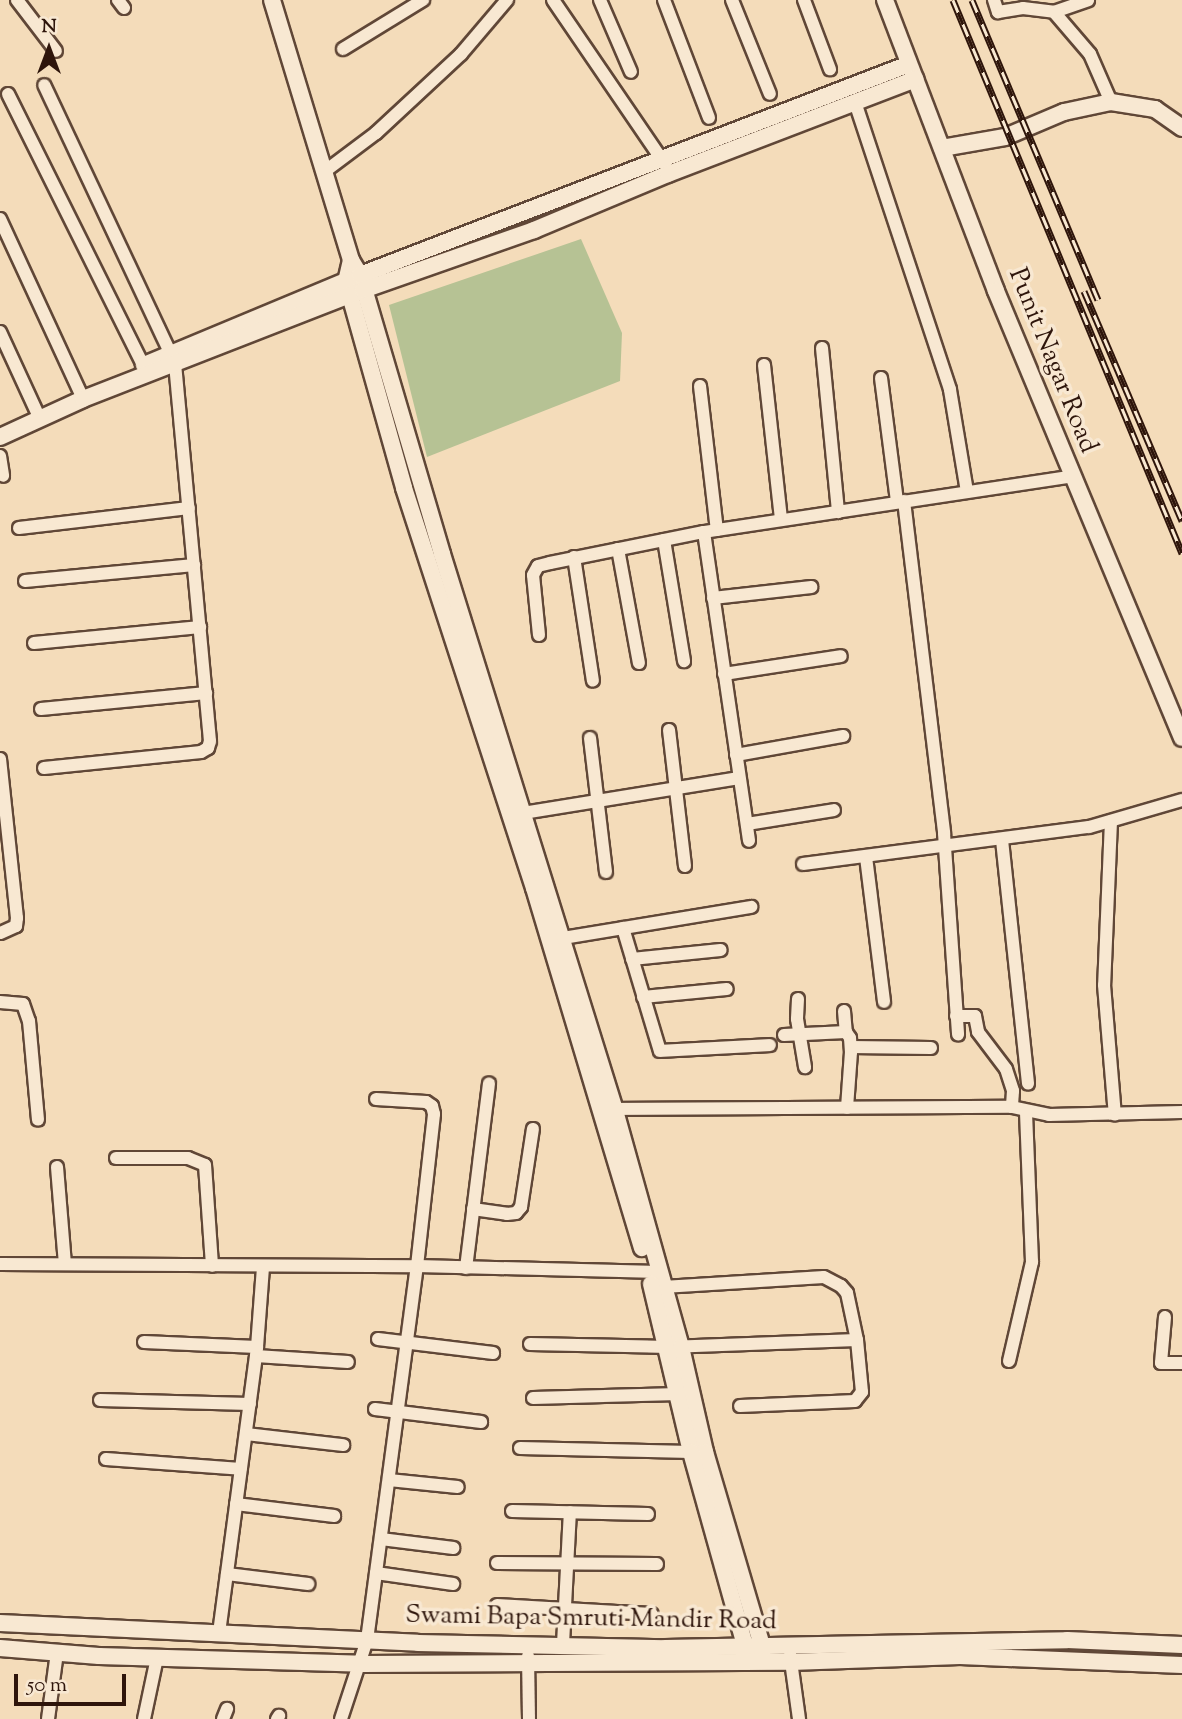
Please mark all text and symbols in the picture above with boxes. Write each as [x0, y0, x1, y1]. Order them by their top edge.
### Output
north arrow [14, 14, 84, 84]
text: N [41, 14, 57, 41]
street label: Punit Nagar Road [1001, 264, 1103, 458]
street label: Swami Bapa Smruti Mandir Road [405, 1600, 777, 1638]
scale bar [18, 1660, 130, 1704]
text: 50 m [27, 1671, 67, 1701]

